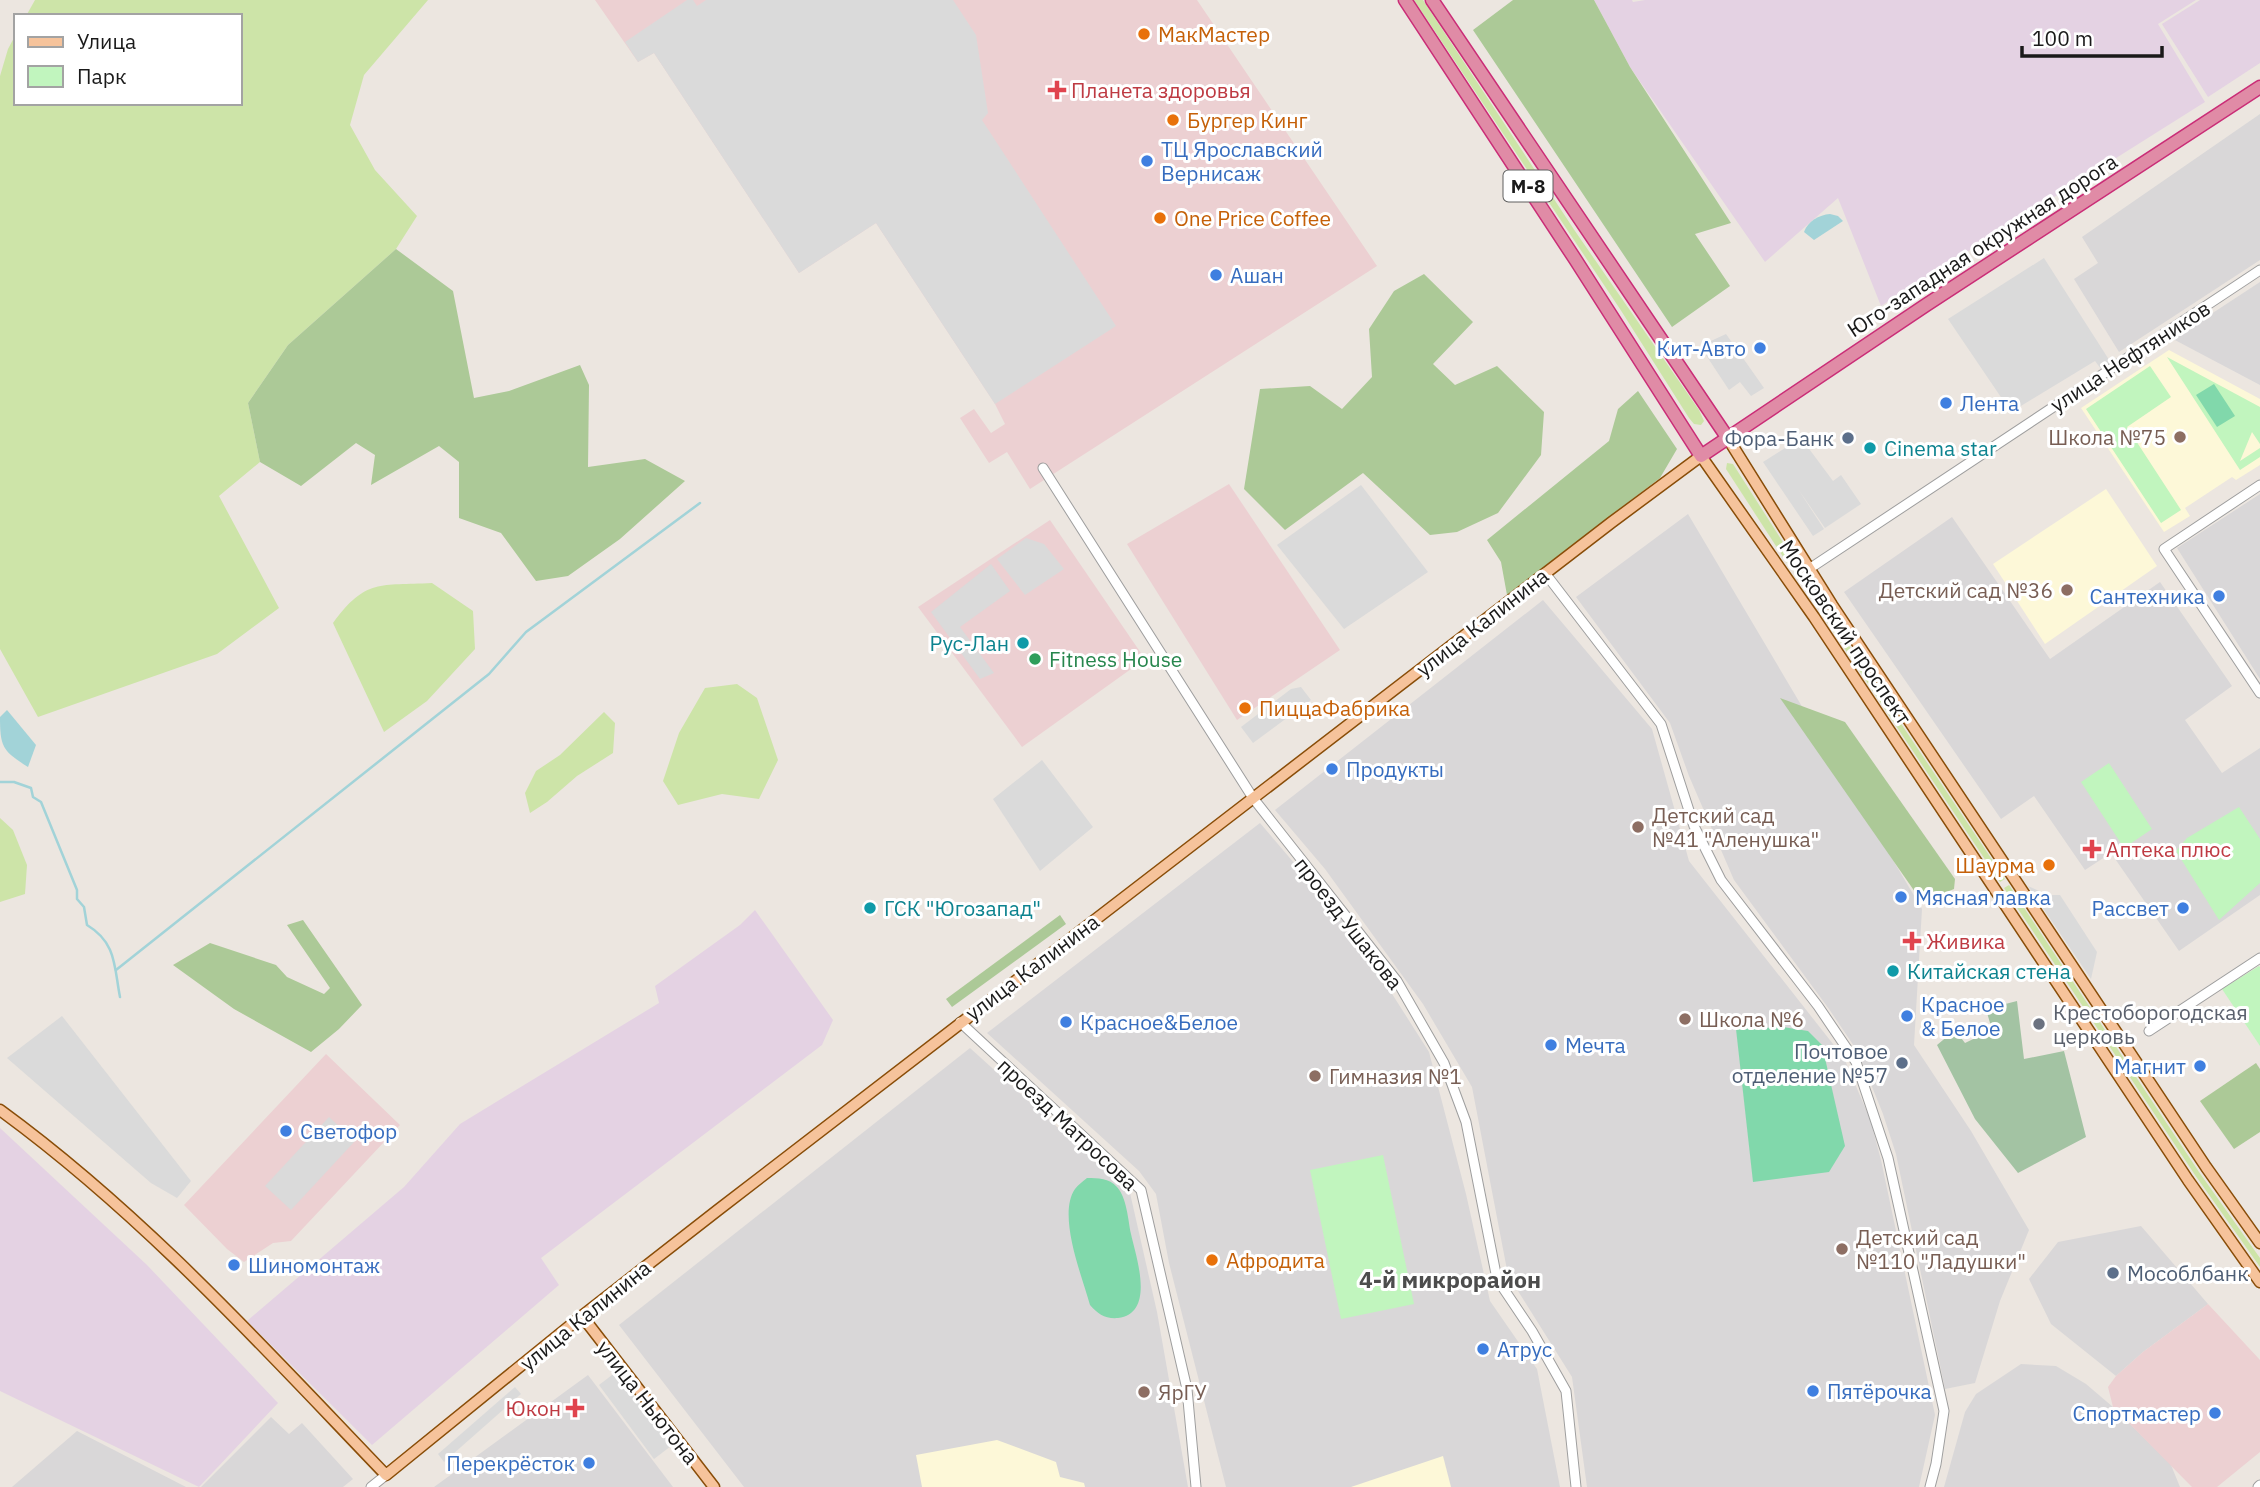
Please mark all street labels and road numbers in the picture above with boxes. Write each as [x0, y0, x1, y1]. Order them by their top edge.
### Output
street label: Юго-западная окружная дорога [1842, 147, 2122, 343]
road number: М-8 [1504, 170, 1552, 202]
street label: улица Нефтяников [2045, 294, 2215, 418]
street label: Московский проспект [1774, 534, 1918, 730]
street label: улица Калинина [1410, 561, 1554, 683]
street label: проезд Ушакова [1288, 851, 1410, 995]
street label: улица Калинина [959, 907, 1105, 1027]
street label: проезд Матросова [992, 1052, 1144, 1196]
street label: улица Калинина [514, 1254, 656, 1376]
street label: улица Ньютона [591, 1334, 705, 1470]

